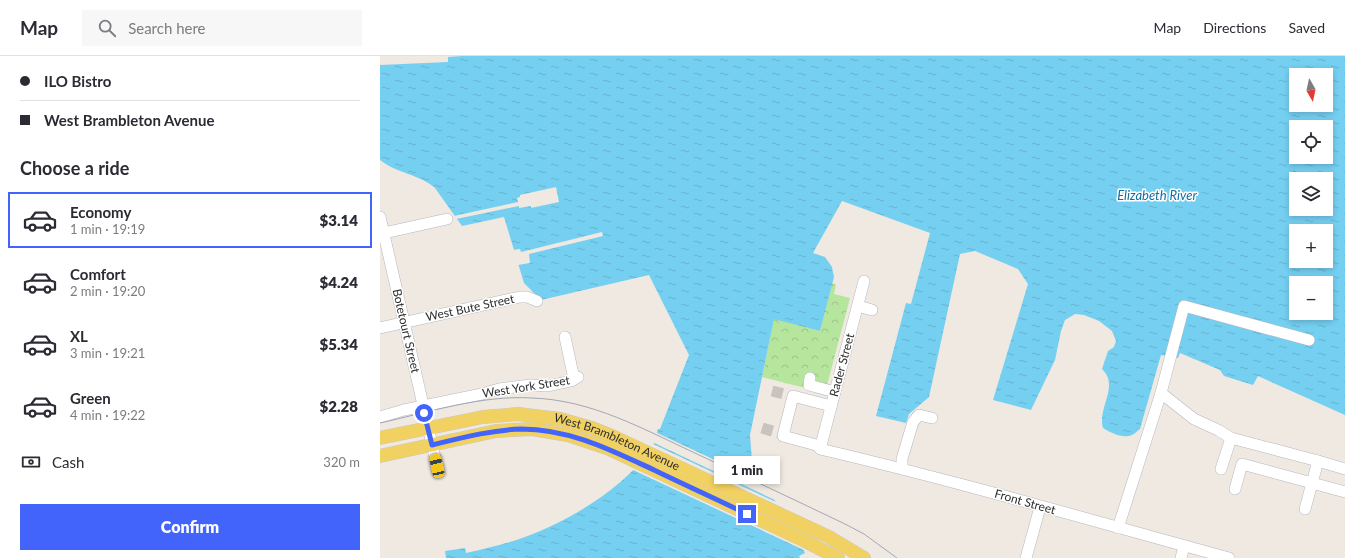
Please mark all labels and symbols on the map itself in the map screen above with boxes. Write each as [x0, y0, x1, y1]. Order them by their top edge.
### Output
north arrow [1289, 68, 1333, 112]
water label: Elizabeth River [1117, 187, 1197, 203]
street label: Botetourt Street [390, 287, 424, 375]
street label: West Bute Street [424, 291, 516, 324]
street label: Rader Street [826, 331, 857, 398]
street label: West York Street [481, 372, 571, 401]
route start [415, 404, 433, 422]
street label: West Brambleton Avenue [552, 410, 682, 474]
car [428, 453, 446, 479]
callout: 1 min [714, 456, 780, 484]
street label: Front Street [993, 486, 1058, 518]
route end [738, 505, 756, 523]

